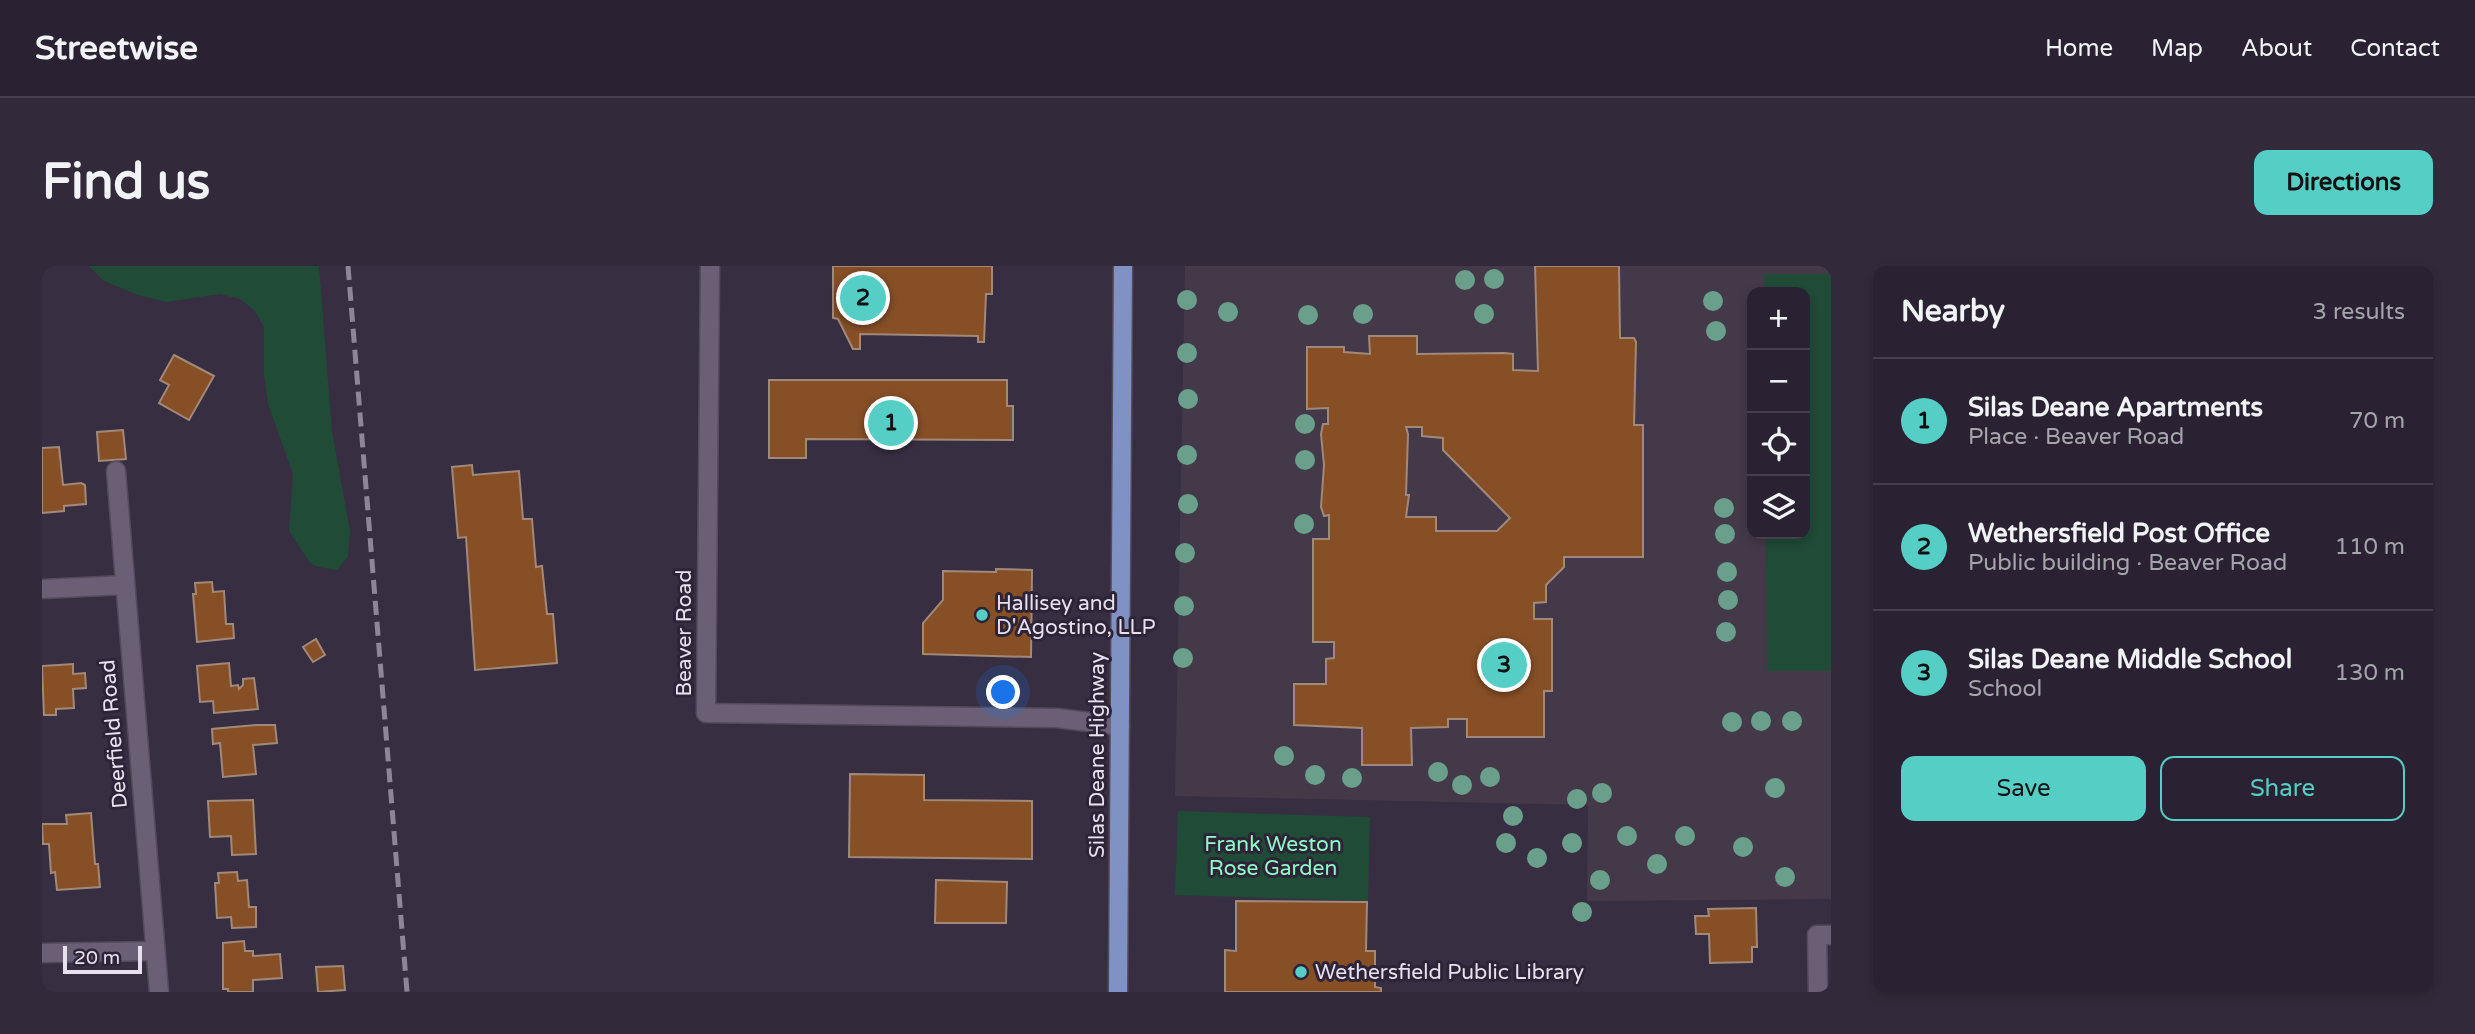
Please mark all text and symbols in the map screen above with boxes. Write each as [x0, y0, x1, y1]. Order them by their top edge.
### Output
text: Streetwise [35, 29, 198, 68]
text: Home [2045, 34, 2113, 63]
text: Map [2151, 34, 2203, 63]
text: About [2241, 34, 2312, 63]
text: Contact [2350, 34, 2440, 63]
button: Directions [2254, 150, 2433, 215]
text: Find us [42, 153, 210, 212]
pin: 2 [840, 272, 886, 324]
map controls [1747, 287, 1810, 539]
button: + [1747, 287, 1810, 350]
text: Nearby [1901, 293, 2005, 330]
text: 3 results [2312, 298, 2405, 326]
button: − [1747, 350, 1810, 413]
text: Silas Deane Apartments [1968, 392, 2263, 423]
pin: 1 [868, 397, 914, 449]
text: 1 [1917, 407, 1931, 435]
text: 70 m [2349, 407, 2405, 435]
button: locate [1747, 413, 1810, 476]
text: Place · Beaver Road [1968, 423, 2184, 451]
button: layers [1747, 476, 1810, 539]
text: Wethersfield Post Office [1968, 518, 2270, 549]
text: 2 [1917, 533, 1931, 561]
text: 110 m [2335, 533, 2405, 561]
text: Public building · Beaver Road [1968, 549, 2287, 577]
street label: Beaver Road [672, 569, 697, 697]
place label: Hallisey and D'Agostino, LLP [996, 591, 1156, 640]
marker: Hallisey and D'Agostino, LLP [974, 607, 990, 623]
pin: 3 [1481, 639, 1527, 691]
text: Silas Deane Middle School [1968, 644, 2292, 675]
street label: Silas Deane Highway [1085, 652, 1110, 858]
street label: Deerfield Road [95, 659, 133, 809]
text: 3 [1917, 659, 1931, 687]
text: 130 m [2335, 659, 2405, 687]
your location [986, 675, 1020, 709]
text: School [1968, 675, 2042, 703]
button: Save [1901, 756, 2146, 821]
button: Share [2160, 756, 2405, 821]
park label: Frank Weston Rose Garden [1204, 832, 1342, 881]
scale bar [63, 943, 142, 975]
text: 20 m [74, 947, 120, 969]
place label: Wethersfield Public Library [1315, 960, 1584, 985]
marker: Wethersfield Public Library [1293, 964, 1309, 980]

